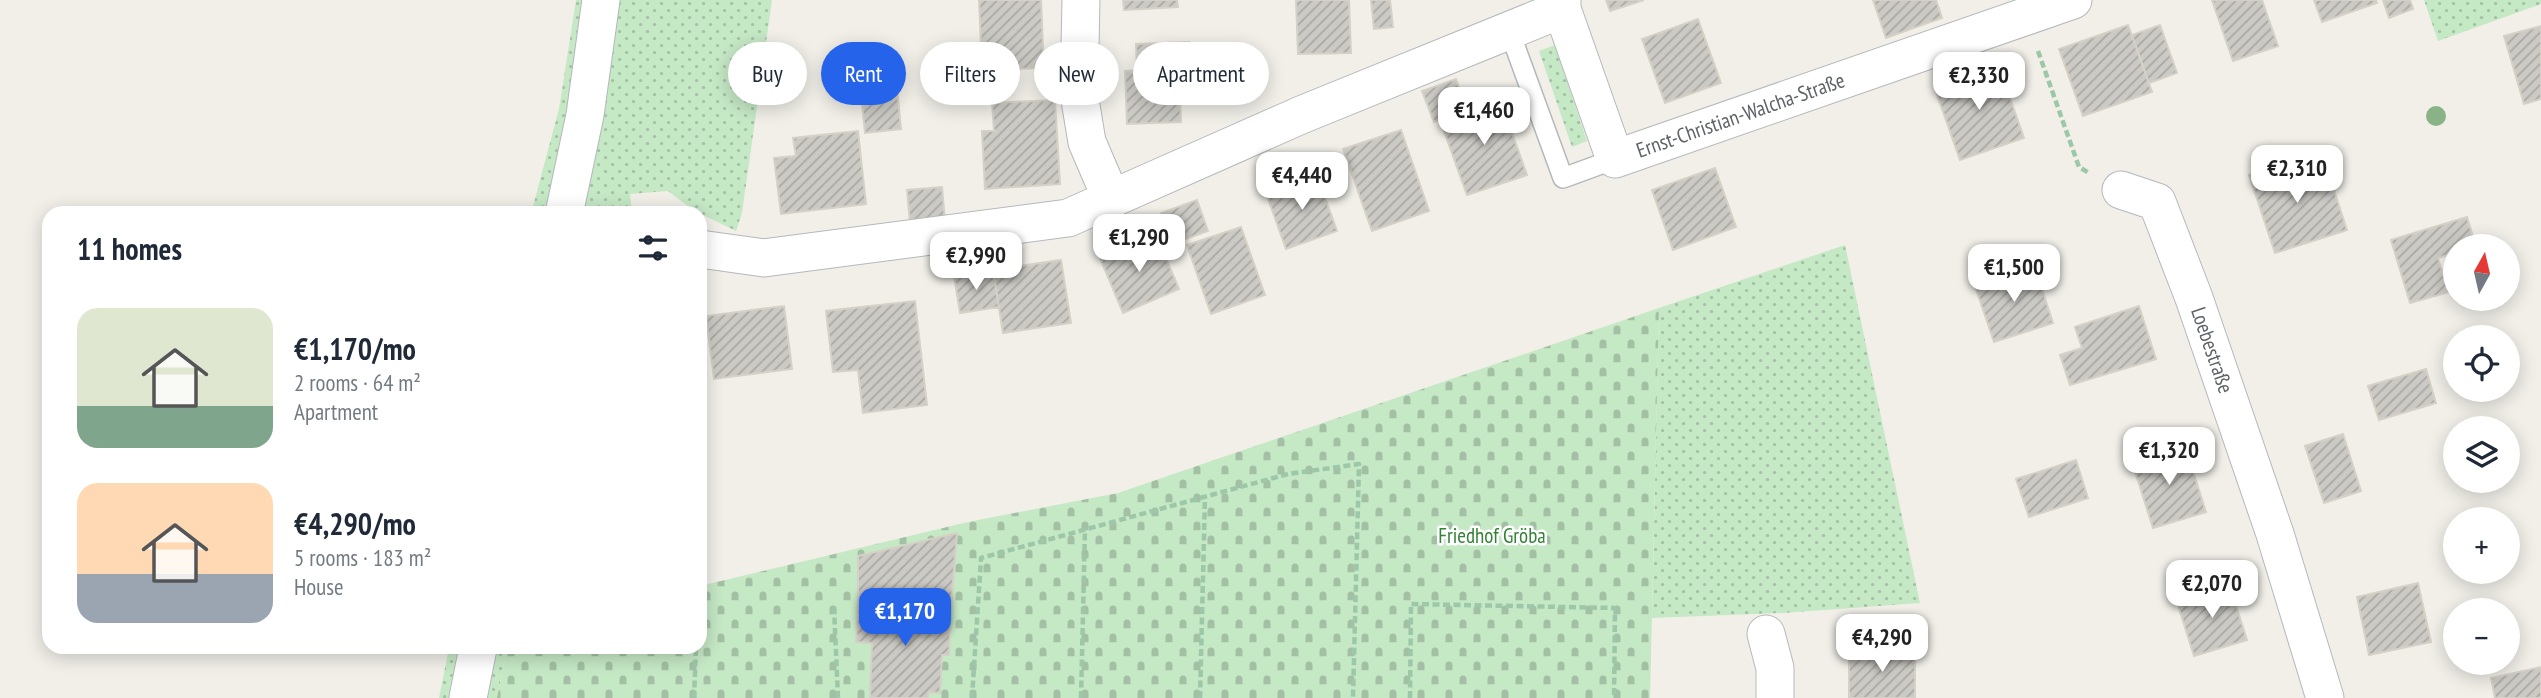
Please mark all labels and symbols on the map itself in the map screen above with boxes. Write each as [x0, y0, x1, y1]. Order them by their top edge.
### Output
pin: €2,330 [1922, 52, 2036, 112]
street label: Ernst-Christian-Walcha-Straße [1633, 66, 1848, 164]
pin: €1,460 [1427, 88, 1541, 147]
pin: €2,310 [2240, 146, 2354, 205]
pin: €4,440 [1245, 152, 1359, 212]
pin: €1,290 [1082, 215, 1196, 274]
pin: €2,990 [919, 232, 1033, 292]
north arrow [2443, 234, 2520, 312]
pin: €1,500 [1957, 244, 2071, 304]
street label: Loebestraße [2185, 303, 2240, 397]
pin: €1,320 [2112, 428, 2226, 487]
park label: Friedhof Gröba [1438, 522, 1546, 549]
pin: €2,070 [2155, 560, 2269, 620]
pin: €1,170 [848, 588, 962, 648]
pin: €4,290 [1825, 614, 1939, 674]

